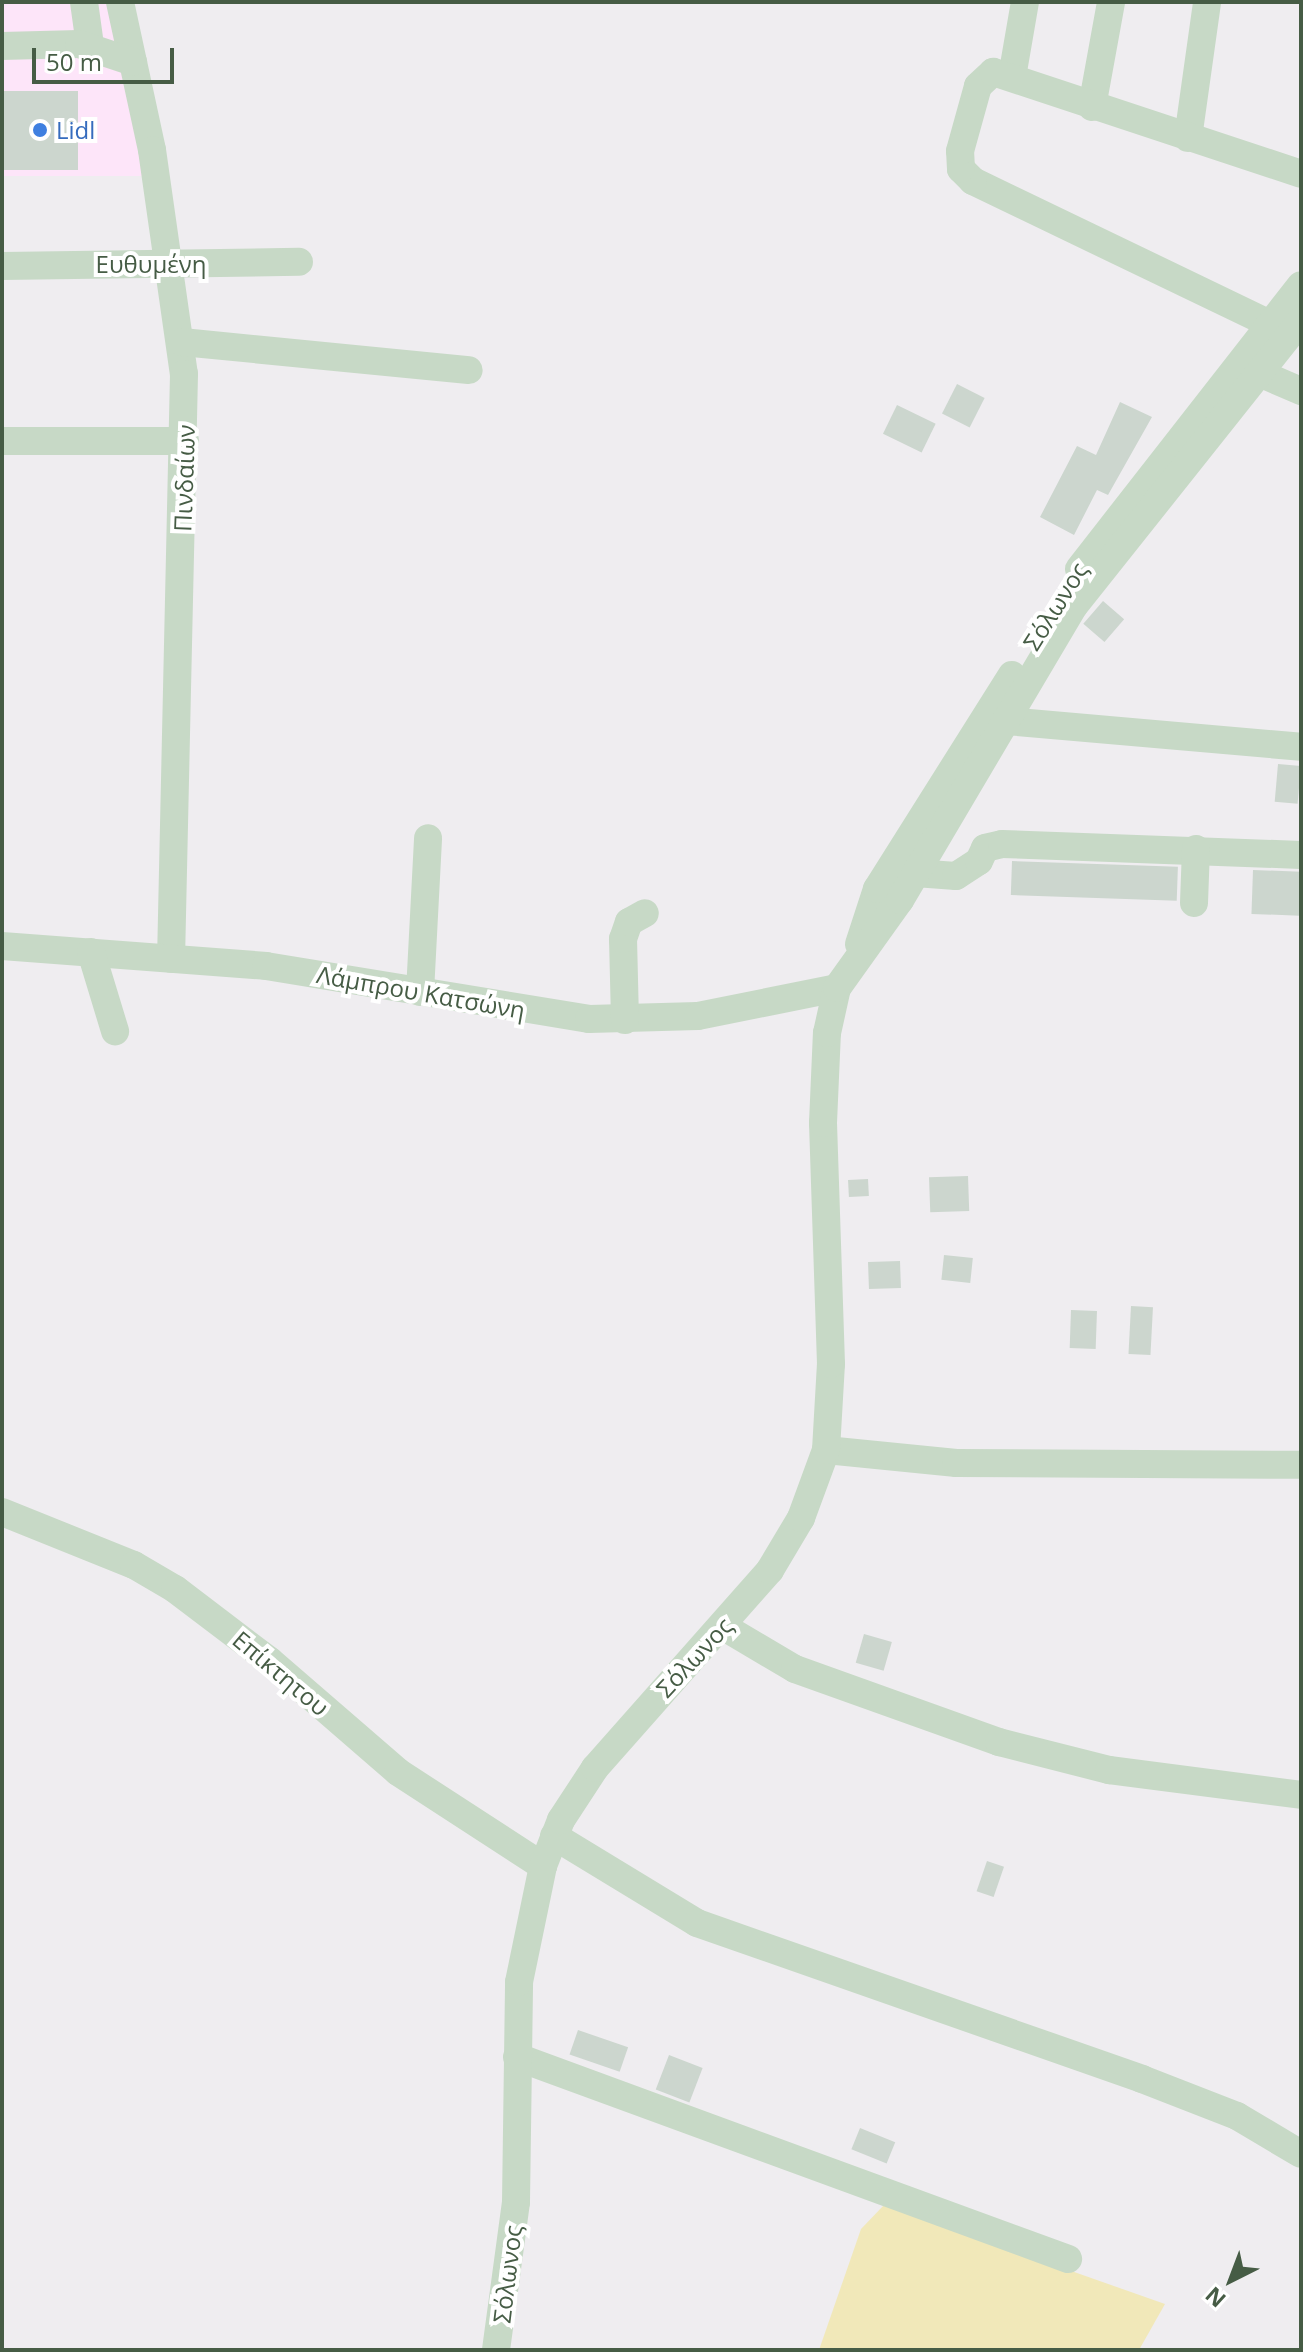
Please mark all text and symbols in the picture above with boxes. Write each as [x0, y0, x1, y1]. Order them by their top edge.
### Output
scale bar [36, 32, 178, 82]
text: 50 m [46, 45, 102, 78]
place label: Lidl [56, 116, 95, 144]
marker: Lidl [31, 121, 49, 139]
street label: Ευθυμένη [96, 250, 206, 278]
street label: Πινδαίων [168, 424, 200, 532]
street label: Σόλωνος [1017, 557, 1093, 655]
street label: Λάμπρου Κατσώνη [315, 959, 527, 1025]
street label: Σόλωνος [650, 1611, 738, 1703]
street label: Επίκτητου [227, 1625, 335, 1721]
street label: Σόλωνος [487, 2223, 527, 2325]
north arrow [1191, 2240, 1271, 2320]
text: N [1198, 2281, 1232, 2315]

